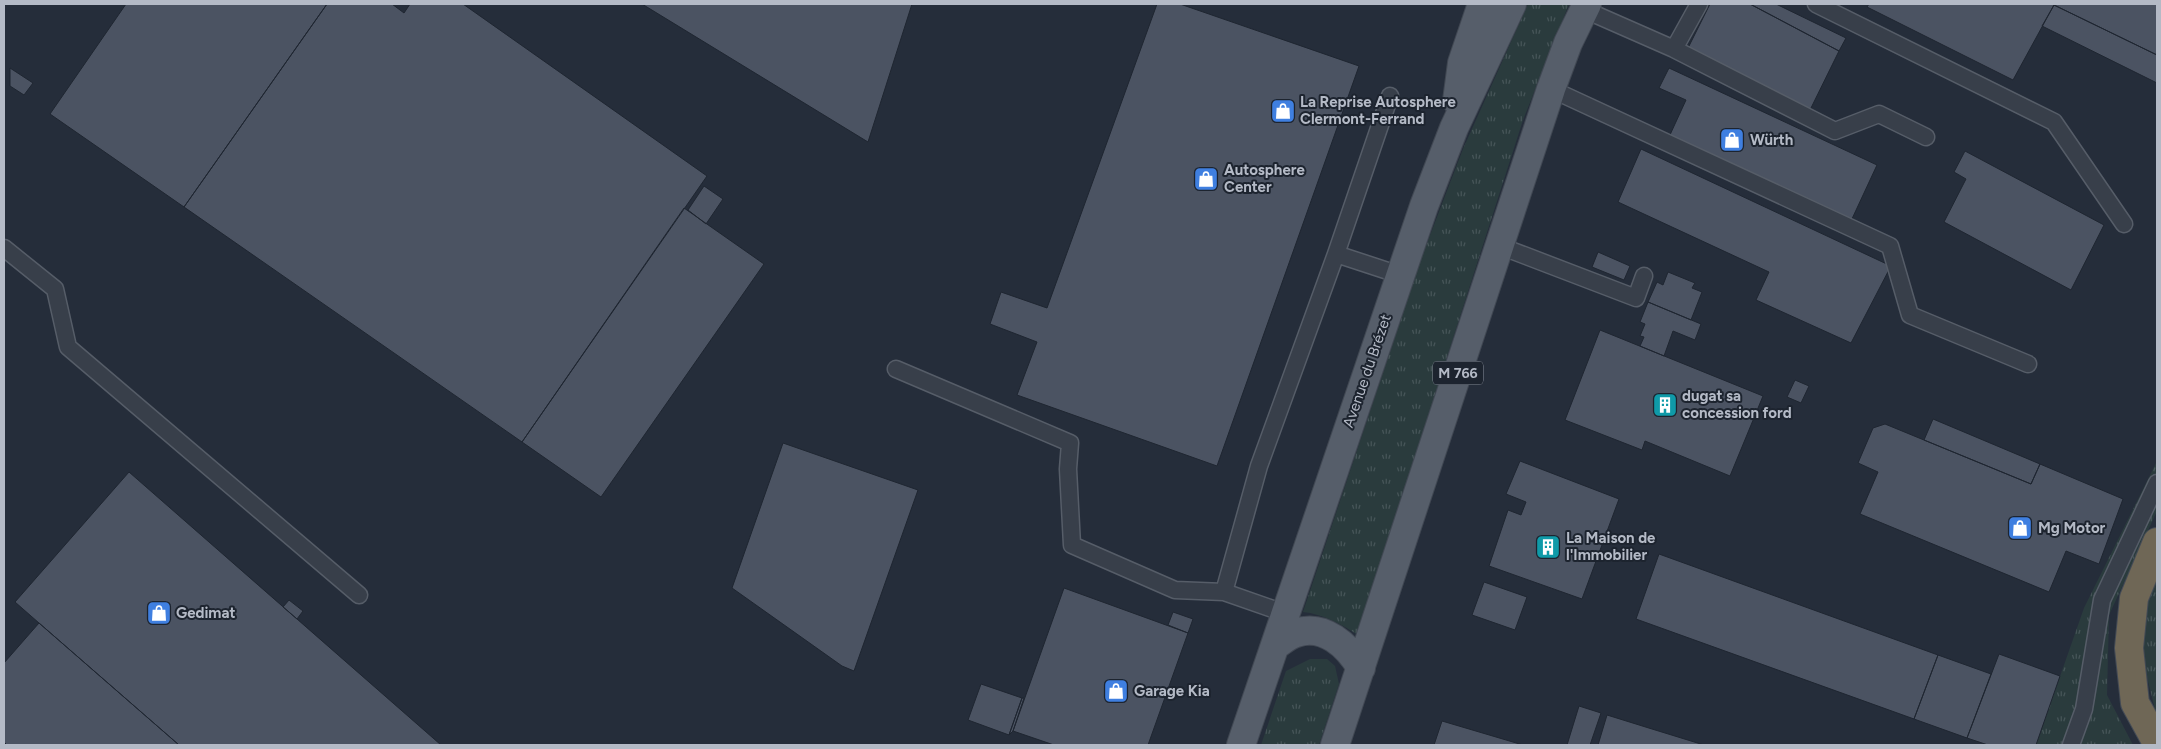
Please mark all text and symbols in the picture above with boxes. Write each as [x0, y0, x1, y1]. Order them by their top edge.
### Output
place label: La Reprise Autosphere Clermont-Ferrand [1300, 93, 1456, 128]
shop icon: La Reprise Autosphere Clermont-Ferrand [1270, 98, 1296, 124]
shop icon: Würth [1719, 127, 1745, 153]
place label: Würth [1750, 131, 1793, 149]
place label: Autosphere Center [1224, 161, 1305, 196]
shop icon: Autosphere Center [1193, 166, 1219, 192]
street label: Avenue du Brézet [1339, 312, 1395, 430]
road number: M 766 [1433, 362, 1483, 384]
place label: dugat sa concession ford [1682, 387, 1792, 422]
building icon: dugat sa concession ford [1652, 392, 1678, 418]
shop icon: Mg Motor [2007, 515, 2033, 541]
place label: Mg Motor [2038, 519, 2106, 537]
place label: La Maison de l'Immobilier [1566, 529, 1656, 564]
building icon: La Maison de l'Immobilier [1535, 534, 1561, 560]
shop icon: Gedimat [146, 600, 172, 626]
place label: Gedimat [176, 604, 235, 622]
shop icon: Garage Kia [1103, 678, 1129, 704]
place label: Garage Kia [1134, 682, 1210, 700]

